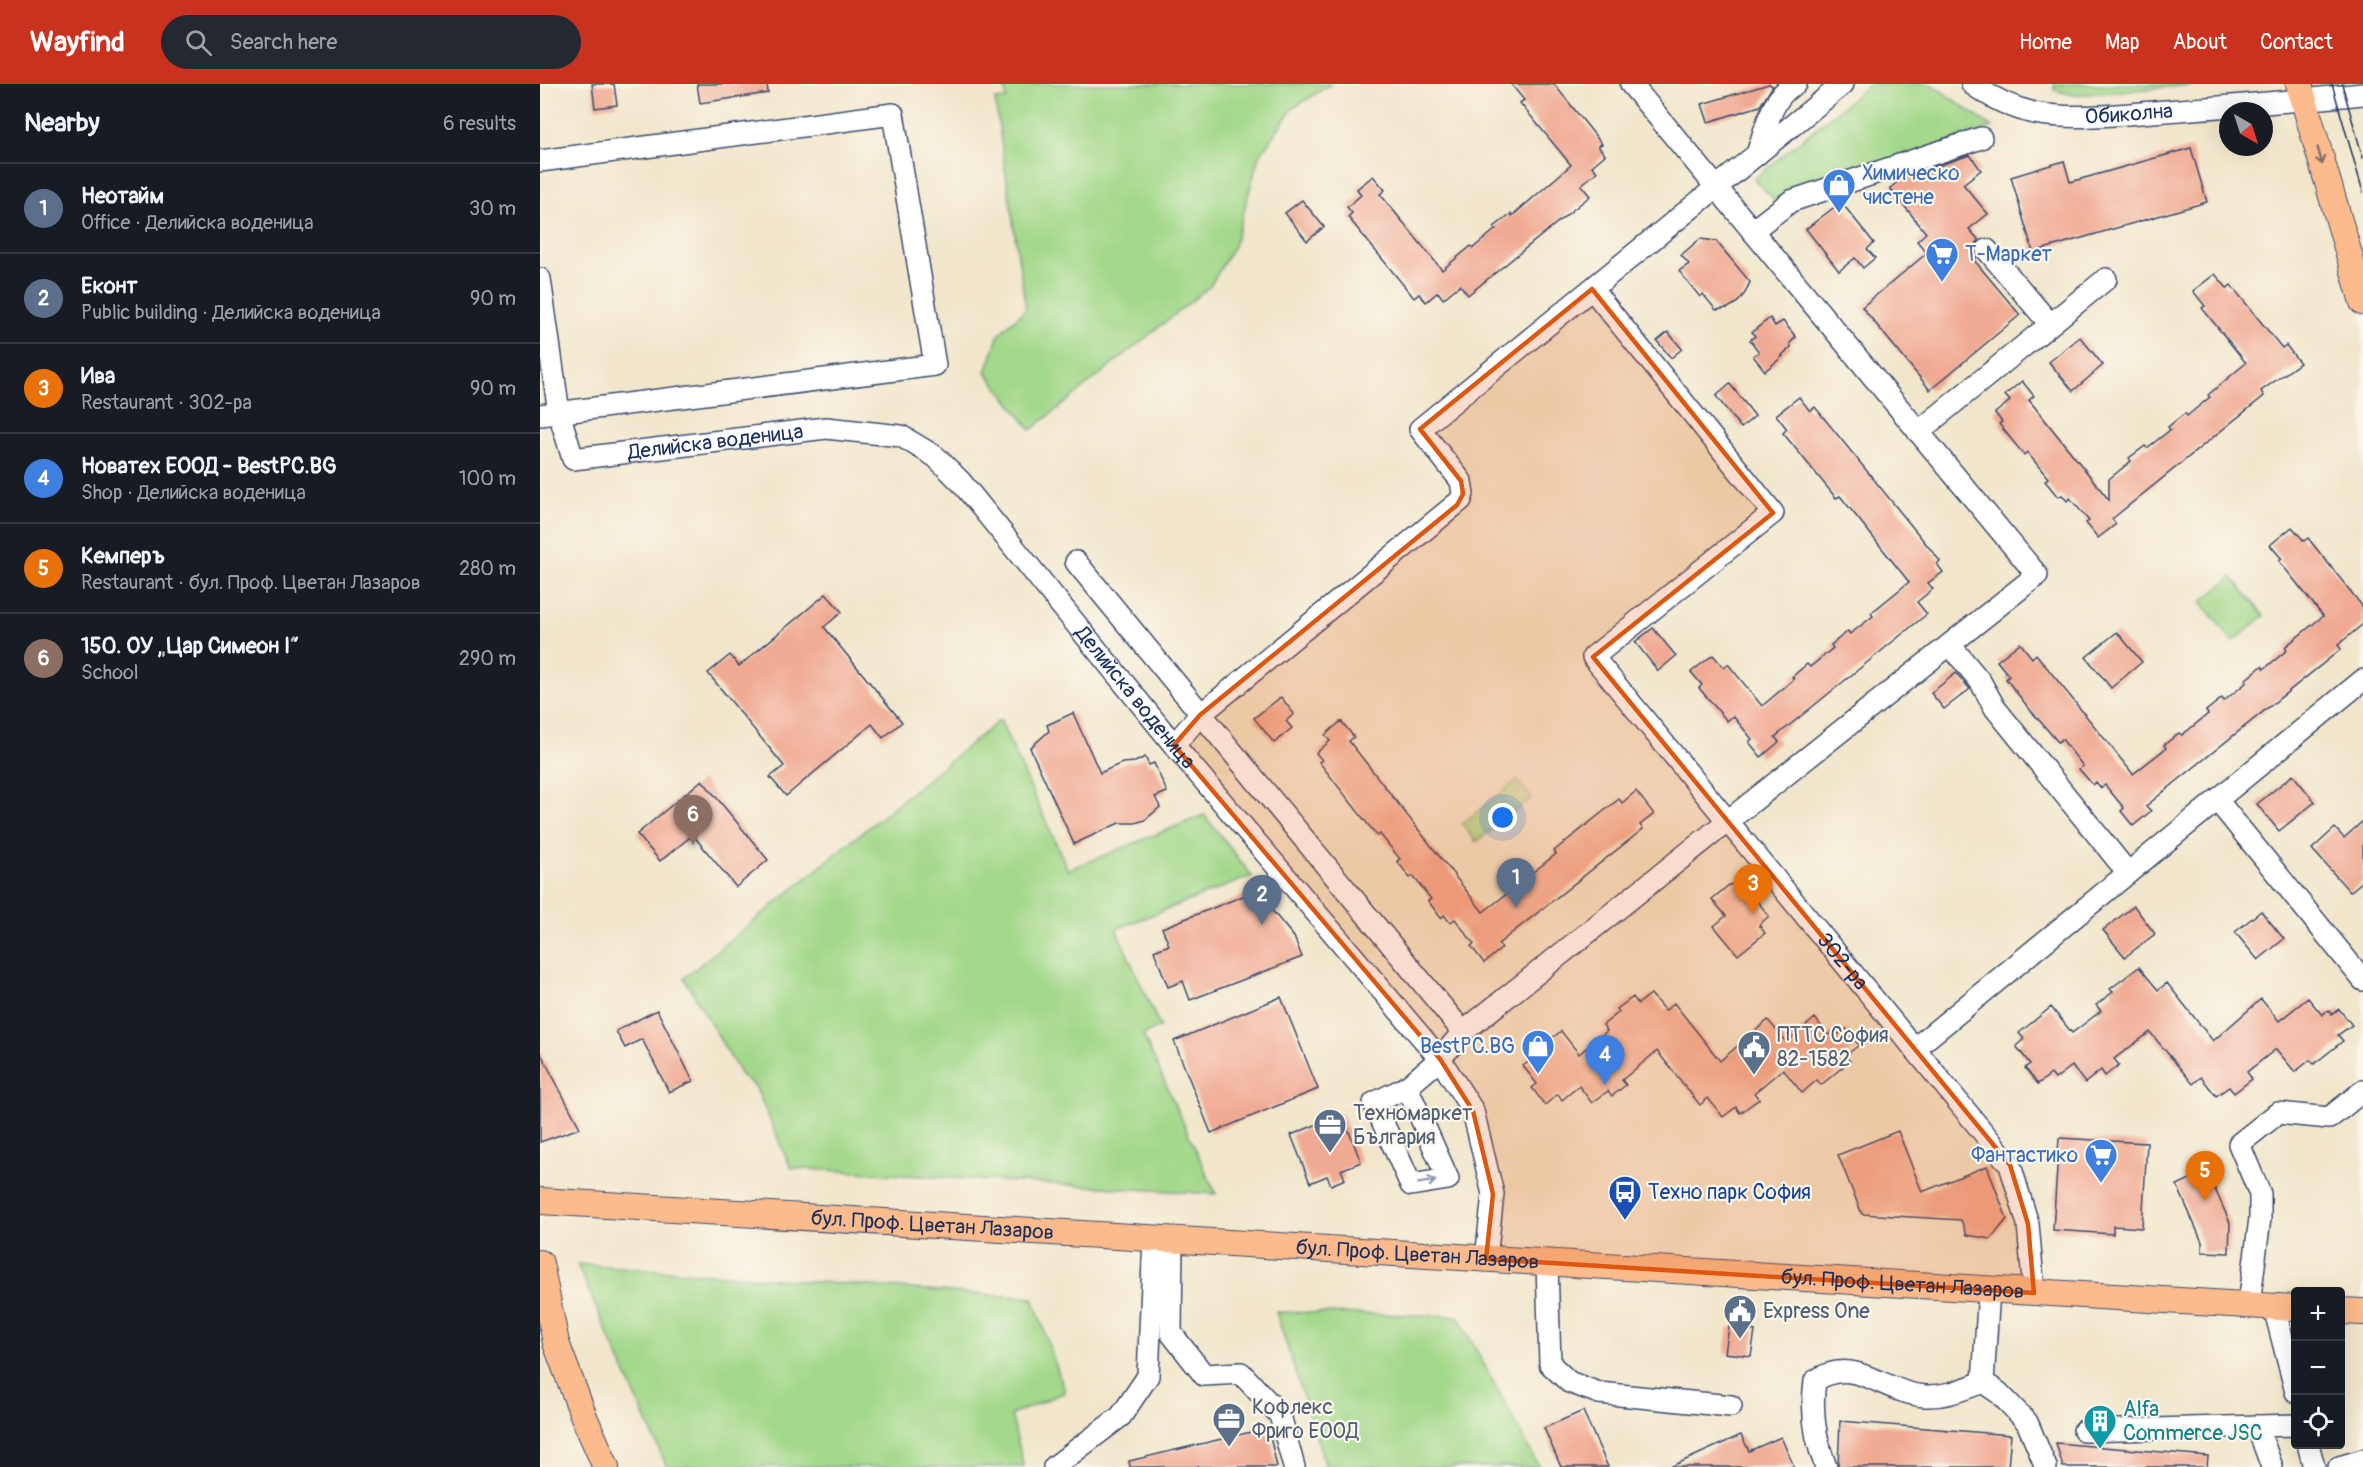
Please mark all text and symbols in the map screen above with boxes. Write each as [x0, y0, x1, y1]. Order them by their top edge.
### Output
search box [161, 15, 581, 69]
text: Wayfind [30, 25, 125, 60]
icon: search [182, 26, 215, 59]
text: Search here [230, 28, 337, 56]
text: Home [2019, 29, 2072, 56]
text: Map [2105, 29, 2140, 56]
text: About [2173, 29, 2227, 56]
text: Contact [2260, 29, 2333, 56]
street label: Обиколна [2084, 97, 2174, 130]
north arrow [2219, 102, 2273, 156]
text: Nearby [24, 107, 100, 139]
text: 6 results [443, 111, 516, 136]
one-way arrow [2315, 146, 2326, 165]
place label: Химическо чистене [1862, 160, 1960, 211]
shop icon: Химическо чистене [1821, 167, 1857, 214]
text: Неотайм [81, 182, 164, 210]
text: 1 [40, 196, 47, 221]
text: 30 m [469, 196, 516, 221]
text: Office · Делийска воденица [81, 210, 314, 235]
supermarket icon: Т-Маркет [1924, 236, 1960, 283]
place label: Т-Маркет [1965, 241, 2053, 268]
text: Еконт [81, 272, 138, 300]
text: 2 [38, 286, 49, 311]
text: 90 m [470, 286, 516, 311]
text: Public building · Делийска воденица [81, 300, 381, 325]
text: Ива [81, 362, 115, 390]
text: 3 [38, 376, 49, 401]
text: 90 m [470, 376, 516, 401]
text: Restaurant · 302-ра [81, 390, 252, 415]
street label: Делийска воденица [625, 417, 805, 466]
text: Новатех ЕООД - BestPC.BG [81, 452, 337, 480]
text: 4 [38, 466, 49, 491]
text: 100 m [459, 466, 516, 491]
text: Shop · Делийска воденица [81, 480, 306, 505]
text: Кемперъ [81, 542, 165, 570]
text: 5 [38, 556, 49, 581]
text: 280 m [459, 556, 516, 581]
text: Restaurant · бул. Проф. Цветан Лазаров [81, 570, 421, 595]
street label: Делийска воденица [1069, 619, 1202, 774]
text: 150. ОУ „Цар Симеон I“ [81, 632, 299, 660]
text: 6 [38, 646, 49, 671]
text: 290 m [459, 646, 516, 671]
text: School [81, 660, 138, 685]
pin: 6 [674, 796, 712, 845]
your location [1488, 803, 1517, 832]
pin: 1 [1496, 858, 1536, 908]
pin: 3 [1734, 864, 1772, 914]
pin: 2 [1242, 876, 1282, 925]
street label: 302-ра [1811, 927, 1874, 995]
place label: ПТТС София 82-1582 [1777, 1022, 1889, 1073]
shop icon: BestPC.BG [1520, 1028, 1556, 1075]
public building icon: ПТТС София 82-1582 [1736, 1029, 1772, 1076]
place label: BestPC.BG [1420, 1033, 1515, 1060]
pin: 4 [1586, 1036, 1624, 1085]
place label: Техномаркет България [1353, 1100, 1473, 1151]
office icon: Техномаркет България [1312, 1107, 1348, 1154]
supermarket icon: Фантастико [2083, 1137, 2119, 1184]
place label: Фантастико [1971, 1142, 2078, 1169]
pin: 5 [2186, 1152, 2224, 1201]
bus stop icon: Техно парк София [1607, 1174, 1643, 1221]
one-way arrow [1416, 1176, 1436, 1187]
place label: Техно парк София [1648, 1179, 1811, 1206]
street label: бул. Проф. Цветан Лазаров [810, 1204, 1055, 1246]
street label: бул. Проф. Цветан Лазаров [1295, 1234, 1540, 1275]
street label: бул. Проф. Цветан Лазаров [1780, 1263, 2025, 1305]
map controls [2291, 1287, 2345, 1449]
button: + [2291, 1287, 2345, 1341]
public building icon: Express One [1722, 1293, 1758, 1340]
place label: Express One [1763, 1298, 1870, 1325]
button: − [2291, 1341, 2345, 1395]
place label: Кофлекс Фриго ЕООД [1252, 1394, 1359, 1445]
button: locate [2291, 1395, 2345, 1449]
place label: Alfa Commerce JSC [2123, 1396, 2263, 1447]
office icon: Кофлекс Фриго ЕООД [1211, 1401, 1247, 1448]
building icon: Alfa Commerce JSC [2082, 1403, 2118, 1450]

